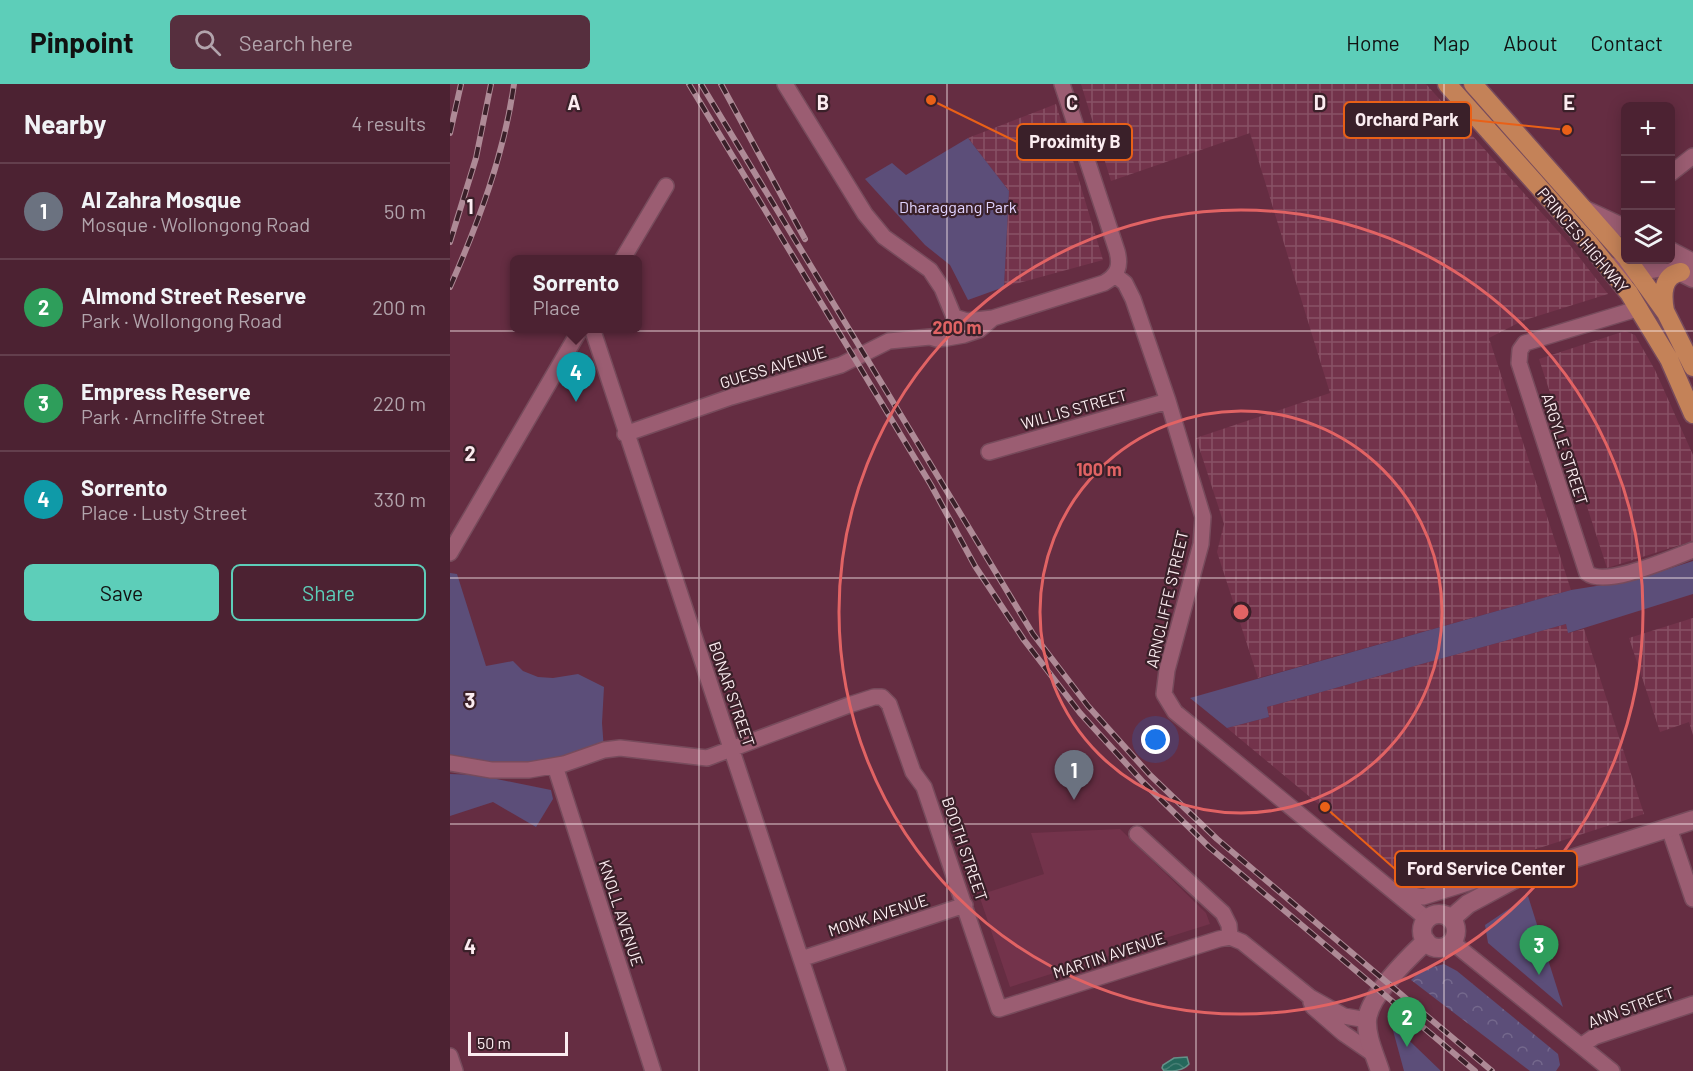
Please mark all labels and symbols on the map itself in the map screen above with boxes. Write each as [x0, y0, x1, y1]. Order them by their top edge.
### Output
text: A [567, 90, 581, 114]
text: B [817, 90, 829, 114]
text: C [1066, 90, 1078, 114]
text: D [1314, 90, 1326, 114]
text: E [1563, 90, 1575, 114]
callout: Orchard Park [1344, 102, 1471, 138]
text: Orchard Park [1355, 108, 1459, 130]
callout: Proximity B [1017, 124, 1132, 160]
text: Proximity B [1029, 130, 1121, 152]
street label: PRINCES HIGHWAY [1534, 183, 1633, 296]
text: 1 [466, 194, 474, 218]
park label: Dharaggang Park [899, 197, 1017, 216]
text: 200 m [932, 316, 982, 338]
street label: GUESS AVENUE [717, 341, 828, 392]
pin: 4 [556, 352, 596, 402]
street label: WILLIS STREET [1019, 384, 1129, 433]
street label: ARGYLE STREET [1538, 390, 1593, 507]
text: 2 [464, 441, 476, 465]
text: 100 m [1076, 458, 1122, 480]
street label: ARNCLIFFE STREET [1141, 528, 1192, 670]
centre of rings [1231, 602, 1251, 622]
street label: BONAR STREET [706, 639, 759, 749]
text: 3 [465, 688, 475, 712]
your location [1141, 725, 1170, 754]
pin: 1 [1054, 750, 1094, 800]
street label: BOOTH STREET [939, 794, 992, 903]
callout: Ford Service Center [1395, 851, 1577, 887]
street label: KNOLL AVENUE [595, 857, 648, 968]
text: Ford Service Center [1407, 857, 1565, 879]
street label: MONK AVENUE [826, 889, 930, 940]
pin: 3 [1520, 926, 1558, 975]
street label: MARTIN AVENUE [1050, 927, 1167, 982]
text: 4 [464, 934, 476, 958]
street label: ANN STREET [1585, 982, 1677, 1031]
pin: 2 [1388, 998, 1426, 1047]
scale bar [468, 1029, 568, 1056]

